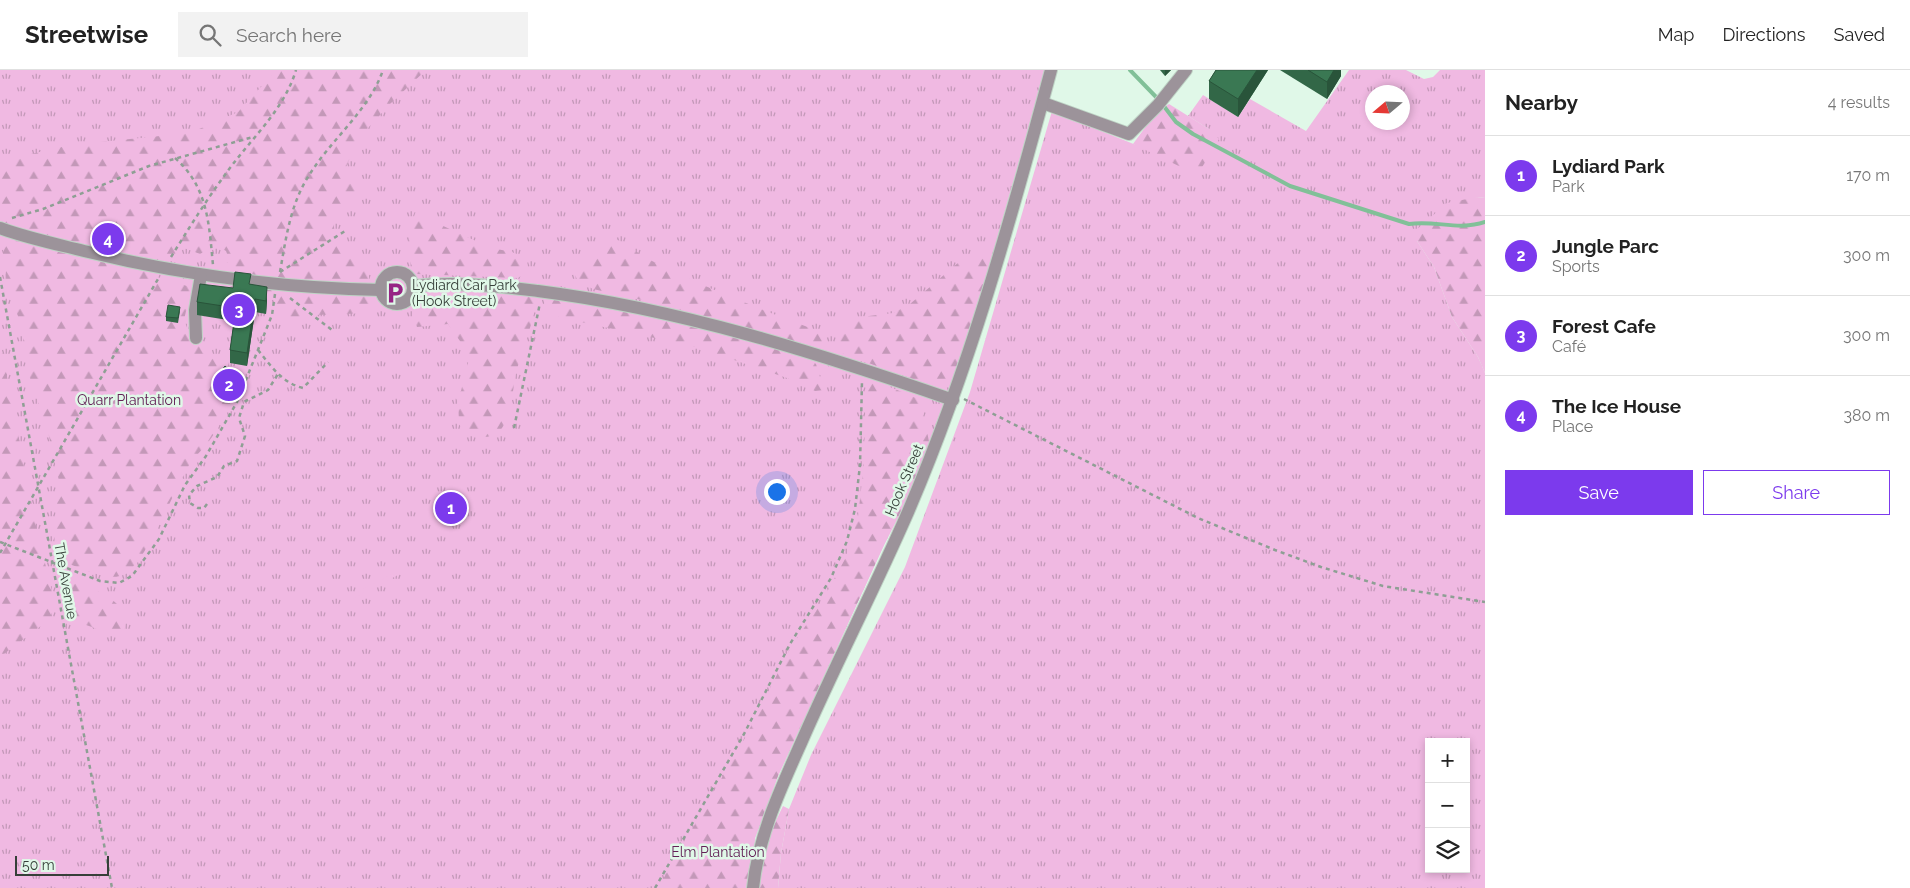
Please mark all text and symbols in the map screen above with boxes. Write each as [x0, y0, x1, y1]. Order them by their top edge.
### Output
search box [178, 12, 528, 57]
text: Streetwise [25, 20, 148, 49]
icon: search [196, 21, 224, 49]
text: Search here [236, 24, 342, 46]
text: Map [1658, 24, 1694, 45]
text: Directions [1722, 24, 1806, 45]
text: Saved [1834, 24, 1885, 45]
north arrow [1365, 85, 1410, 130]
text: Nearby [1505, 90, 1578, 115]
text: 4 results [1828, 93, 1890, 112]
text: Lydiard Park [1552, 155, 1665, 177]
text: 1 [1517, 166, 1525, 185]
text: 170 m [1846, 166, 1890, 185]
text: Park [1552, 177, 1585, 196]
pin: 4 [92, 220, 124, 258]
text: Jungle Parc [1552, 235, 1659, 257]
text: 2 [1516, 246, 1526, 265]
text: 300 m [1843, 246, 1890, 265]
text: Sports [1552, 257, 1600, 276]
place label: Lydiard Car Park (Hook Street) [412, 277, 517, 309]
parking icon: Lydiard Car Park (Hook Street) [382, 280, 408, 306]
pin: 3 [223, 291, 255, 329]
text: Forest Cafe [1552, 315, 1656, 337]
text: 3 [1517, 326, 1525, 345]
text: 300 m [1843, 326, 1890, 345]
text: Café [1552, 337, 1586, 356]
pin: 2 [213, 366, 245, 404]
park label: Quarr Plantation [77, 392, 181, 408]
text: The Ice House [1552, 395, 1681, 417]
text: 4 [1516, 406, 1526, 425]
text: 380 m [1843, 406, 1890, 425]
text: Place [1552, 417, 1593, 436]
street label: Hook Street [882, 441, 926, 518]
button: Save [1505, 470, 1693, 515]
button: Share [1703, 470, 1890, 515]
your location [764, 479, 790, 505]
pin: 1 [435, 489, 467, 527]
street label: The Avenue [51, 542, 81, 620]
map controls [1425, 738, 1470, 873]
button: + [1425, 738, 1470, 783]
button: − [1425, 783, 1470, 828]
button: layers [1425, 828, 1470, 873]
park label: Elm Plantation [671, 844, 765, 860]
scale bar [15, 853, 109, 876]
text: 50 m [22, 857, 55, 873]

